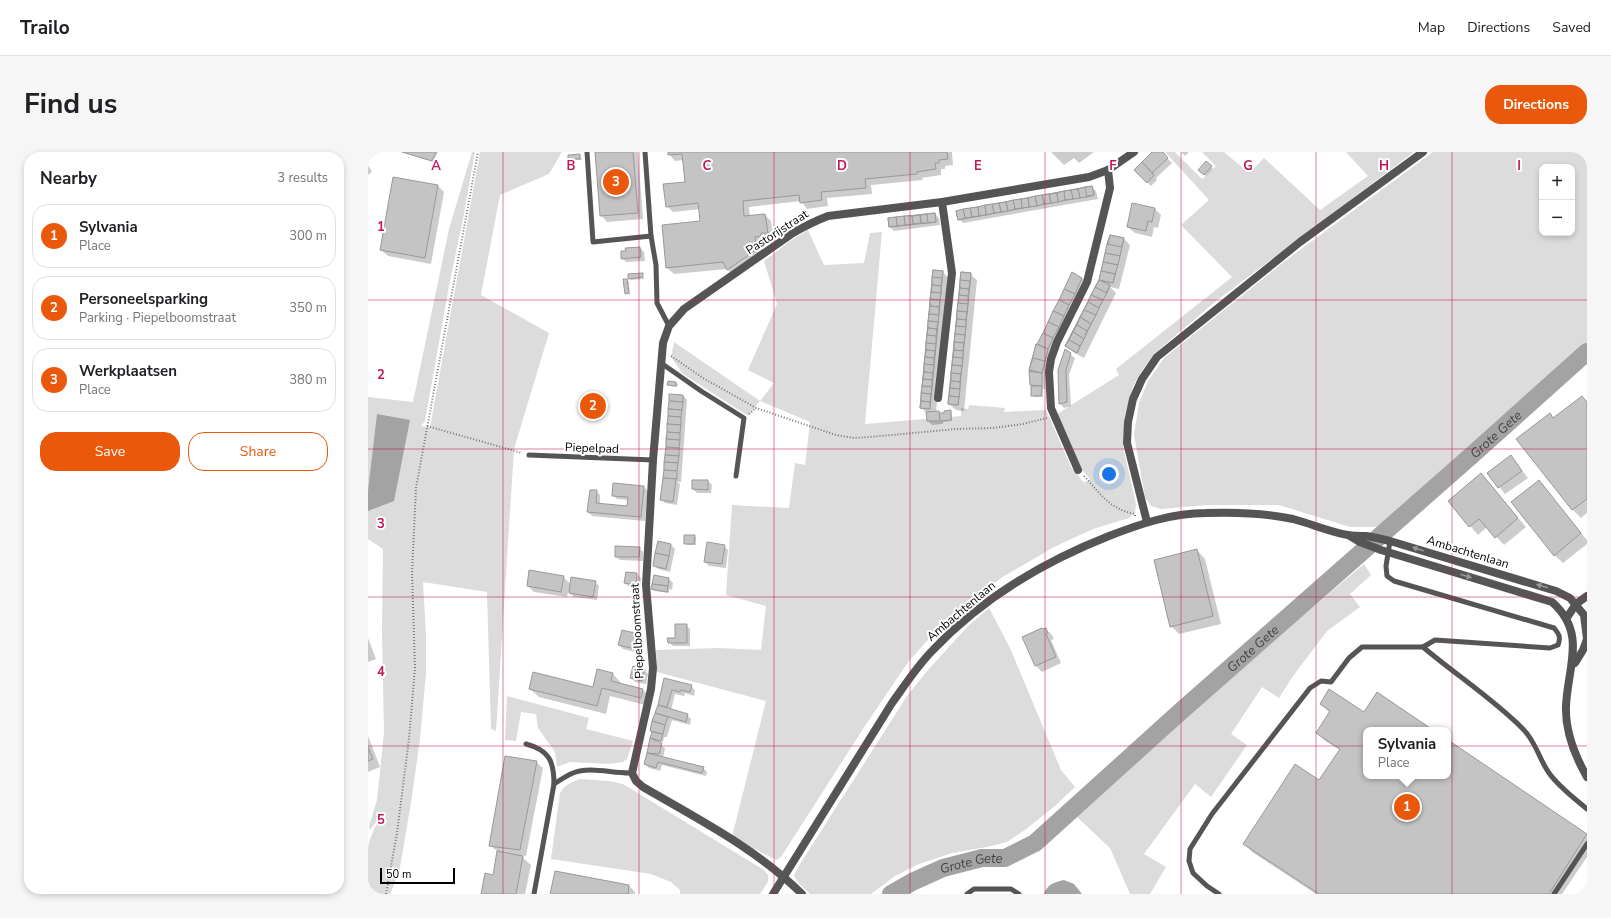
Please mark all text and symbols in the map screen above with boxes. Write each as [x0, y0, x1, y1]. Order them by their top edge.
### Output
text: Trailo [20, 15, 70, 41]
text: Map [1418, 18, 1445, 37]
text: Directions [1467, 18, 1530, 37]
text: Saved [1552, 18, 1591, 37]
text: Find us [24, 85, 118, 123]
button: Directions [1485, 85, 1587, 124]
text: A [431, 157, 441, 175]
text: B [567, 157, 576, 175]
text: C [703, 157, 712, 175]
text: D [837, 157, 847, 175]
text: E [974, 157, 982, 175]
text: F [1109, 157, 1117, 175]
text: G [1243, 157, 1253, 175]
text: H [1379, 157, 1389, 175]
text: I [1517, 157, 1521, 175]
map controls [1539, 164, 1575, 236]
button: + [1539, 164, 1575, 200]
text: Nearby [40, 167, 97, 190]
pin: 3 [603, 167, 629, 197]
text: 3 results [277, 169, 328, 187]
button: − [1539, 200, 1575, 236]
street label: Pastorijstraat [743, 205, 812, 258]
text: Sylvania [79, 217, 138, 237]
text: 1 [377, 218, 385, 236]
text: 1 [50, 227, 58, 245]
text: 300 m [289, 227, 327, 245]
text: Place [79, 237, 111, 255]
text: Personeelsparking [79, 289, 208, 309]
text: 2 [50, 299, 58, 317]
text: 350 m [289, 299, 327, 317]
text: Parking · Piepelboomstraat [79, 309, 236, 327]
text: Werkplaatsen [79, 361, 177, 381]
text: 2 [377, 366, 385, 384]
text: 3 [50, 371, 58, 389]
text: 380 m [289, 371, 327, 389]
text: Place [79, 381, 111, 399]
pin: 2 [580, 391, 606, 421]
water label: Grote Gete [1466, 407, 1526, 463]
button: Save [40, 432, 180, 471]
button: Share [188, 432, 328, 471]
street label: Piepelpad [565, 439, 619, 457]
your location [1099, 464, 1119, 484]
text: 3 [377, 515, 385, 533]
street label: Ambachtenlaan [1425, 532, 1511, 572]
one-way arrow [1411, 546, 1423, 552]
one-way arrow [1460, 573, 1472, 579]
street label: Ambachtenlaan [923, 577, 999, 645]
street label: Piepelboomstraat [626, 582, 647, 679]
one-way arrow [1536, 583, 1548, 589]
water label: Grote Gete [1223, 621, 1283, 677]
text: 4 [377, 663, 385, 681]
popup [1363, 727, 1451, 779]
text: Sylvania [1378, 734, 1436, 754]
text: Place [1378, 754, 1409, 772]
pin: 1 [1394, 792, 1420, 822]
text: 5 [377, 811, 385, 829]
water label: Grote Gete [938, 850, 1002, 878]
scale bar [380, 866, 455, 885]
text: 50 m [386, 867, 411, 882]

